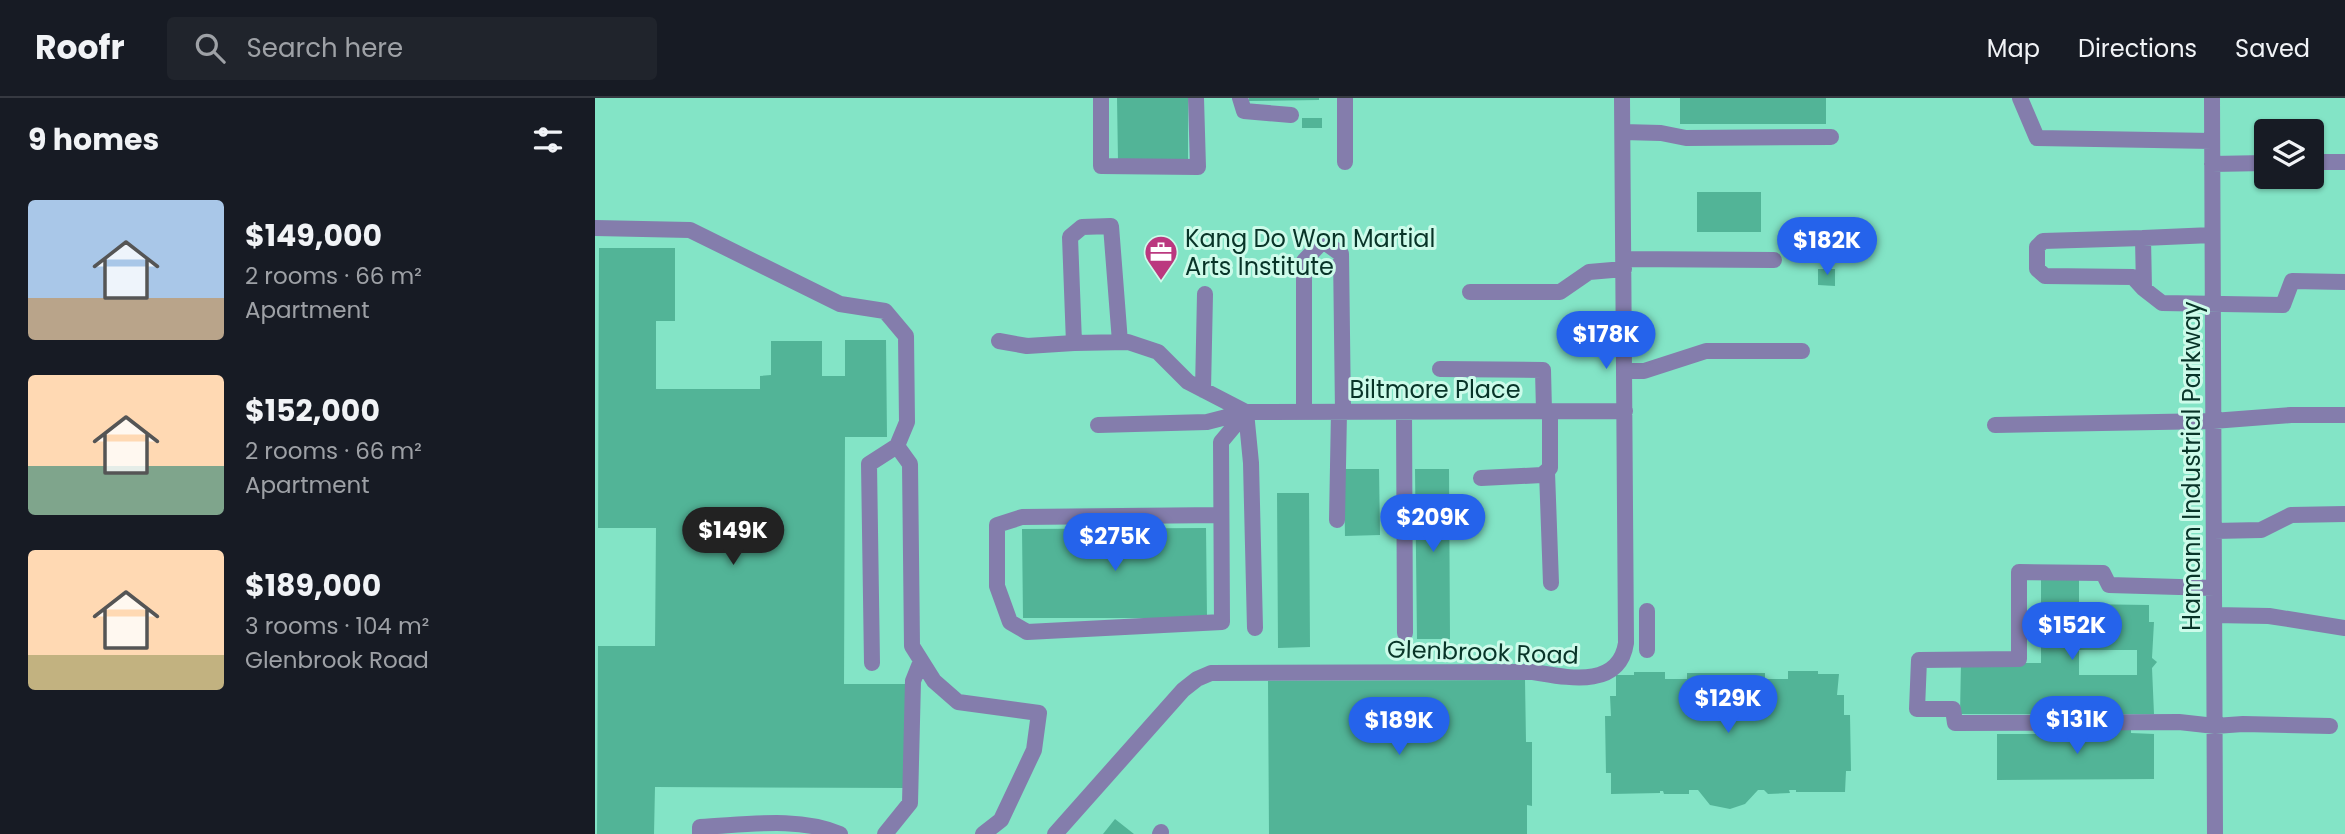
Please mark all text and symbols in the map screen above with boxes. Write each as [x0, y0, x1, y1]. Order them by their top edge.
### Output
search box [167, 17, 657, 80]
text: Roofr [35, 24, 125, 71]
icon: search [191, 29, 229, 67]
text: Search here [247, 30, 403, 66]
text: Map [1987, 32, 2040, 65]
text: Directions [2078, 32, 2197, 65]
text: Saved [2235, 32, 2310, 65]
text: 9 homes [28, 118, 159, 161]
map controls [2254, 119, 2324, 189]
button: layers [2254, 119, 2324, 189]
icon: filters [529, 121, 567, 159]
text: $149,000 [245, 214, 382, 257]
pin: $182K [1778, 218, 1876, 277]
place label: Kang Do Won Martial Arts Institute [1185, 222, 1436, 283]
text: $182K [1793, 224, 1861, 256]
icon: home [84, 228, 168, 312]
office icon: Kang Do Won Martial Arts Institute [1142, 233, 1180, 282]
text: 2 rooms · 66 m² [245, 260, 422, 292]
text: Apartment [245, 294, 370, 326]
street label: Hamann Industrial Parkway [2175, 301, 2208, 631]
pin: $178K [1557, 312, 1655, 371]
text: $178K [1572, 318, 1640, 350]
street label: Biltmore Place [1349, 373, 1521, 406]
text: $152,000 [245, 389, 380, 432]
icon: home [84, 403, 168, 487]
text: 2 rooms · 66 m² [245, 435, 422, 467]
text: Apartment [245, 469, 370, 501]
pin: $209K [1384, 494, 1482, 554]
text: $209K [1396, 501, 1470, 533]
pin: $149K [684, 508, 782, 567]
text: $149K [698, 514, 768, 546]
pin: $275K [1066, 514, 1164, 573]
text: $275K [1079, 520, 1151, 552]
text: $189,000 [245, 564, 381, 607]
icon: home [84, 578, 168, 662]
pin: $152K [2023, 602, 2121, 662]
text: $152K [2038, 609, 2106, 641]
text: 3 rooms · 104 m² [245, 610, 429, 642]
street label: Glenbrook Road [1387, 632, 1579, 672]
text: Glenbrook Road [245, 644, 429, 676]
pin: $129K [1679, 676, 1777, 735]
text: $129K [1694, 682, 1762, 714]
pin: $131K [2028, 696, 2126, 756]
pin: $189K [1350, 698, 1448, 757]
text: $131K [2046, 703, 2108, 735]
text: $189K [1365, 704, 1433, 736]

